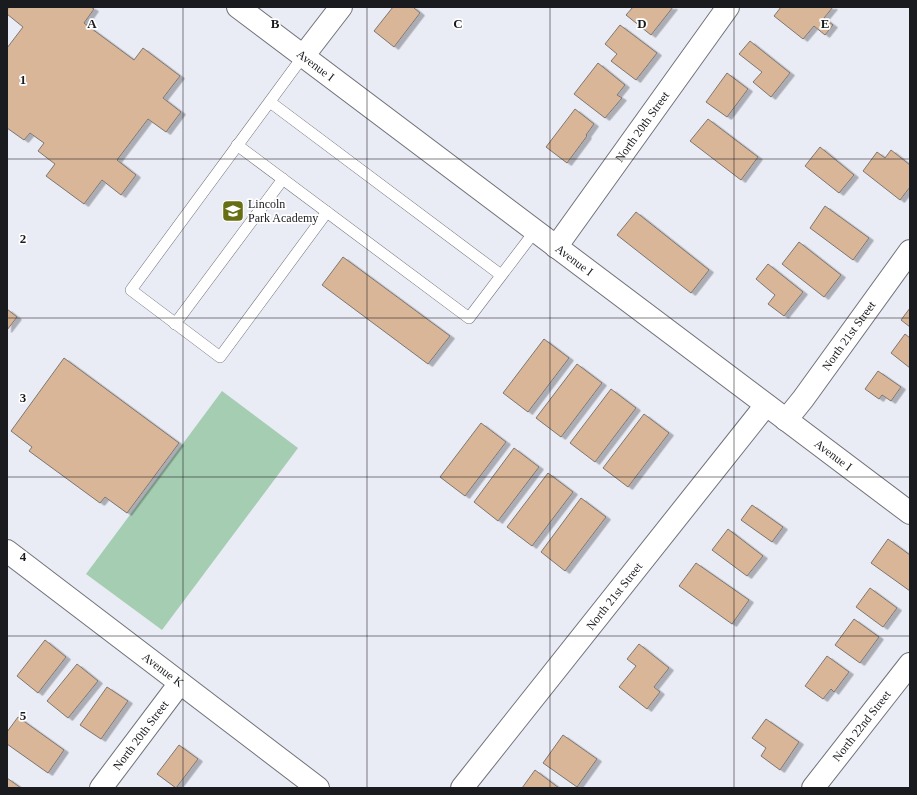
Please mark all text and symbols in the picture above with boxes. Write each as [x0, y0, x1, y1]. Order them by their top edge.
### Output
text: A [87, 16, 97, 31]
text: B [271, 16, 280, 31]
text: C [453, 16, 463, 31]
text: D [637, 16, 647, 31]
text: E [821, 16, 829, 31]
street label: Avenue I [294, 47, 337, 84]
text: 1 [20, 72, 26, 87]
street label: North 20th Street [612, 88, 673, 165]
place label: Lincoln Park Academy [248, 197, 318, 225]
school or university icon: Lincoln Park Academy [220, 198, 246, 224]
text: 2 [20, 231, 26, 246]
street label: Avenue I [553, 242, 596, 279]
street label: North 21st Street [819, 298, 879, 373]
text: 3 [20, 390, 27, 405]
street label: Avenue I [812, 436, 855, 474]
text: 4 [20, 549, 27, 564]
street label: North 21st Street [583, 559, 646, 633]
street label: Avenue K [140, 650, 187, 690]
street label: North 22nd Street [830, 687, 894, 764]
street label: North 20th Street [110, 697, 172, 773]
text: 5 [20, 708, 27, 723]

